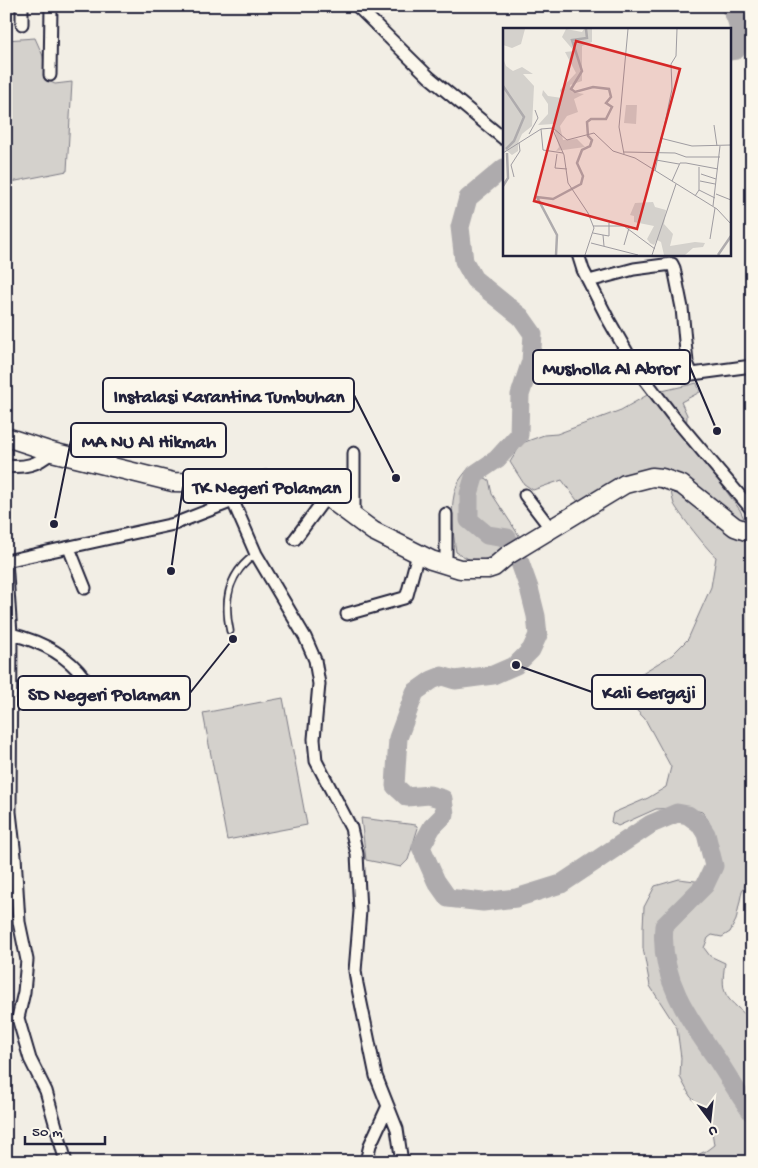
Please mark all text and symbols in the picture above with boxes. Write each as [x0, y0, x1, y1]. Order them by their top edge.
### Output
inset map [503, 28, 730, 255]
callout: Musholla Al Abror [533, 350, 690, 384]
text: Musholla Al Abror [542, 359, 682, 382]
callout: Instalasi Karantina Tumbuhan [103, 378, 354, 412]
text: Instalasi Karantina Tumbuhan [114, 387, 345, 410]
callout: MA NU Al Hikmah [71, 423, 226, 457]
text: MA NU Al Hikmah [82, 432, 217, 455]
callout: TK Negeri Polaman [183, 469, 351, 503]
text: TK Negeri Polaman [191, 478, 342, 501]
callout: Kali Gergaji [592, 675, 705, 709]
callout: SD Negeri Polaman [18, 676, 190, 710]
text: Kali Gergaji [601, 683, 696, 706]
text: SD Negeri Polaman [28, 685, 181, 708]
north arrow [686, 1096, 736, 1146]
scale bar [25, 1113, 105, 1145]
text: U [707, 1121, 719, 1139]
text: 50 m [32, 1124, 63, 1142]

